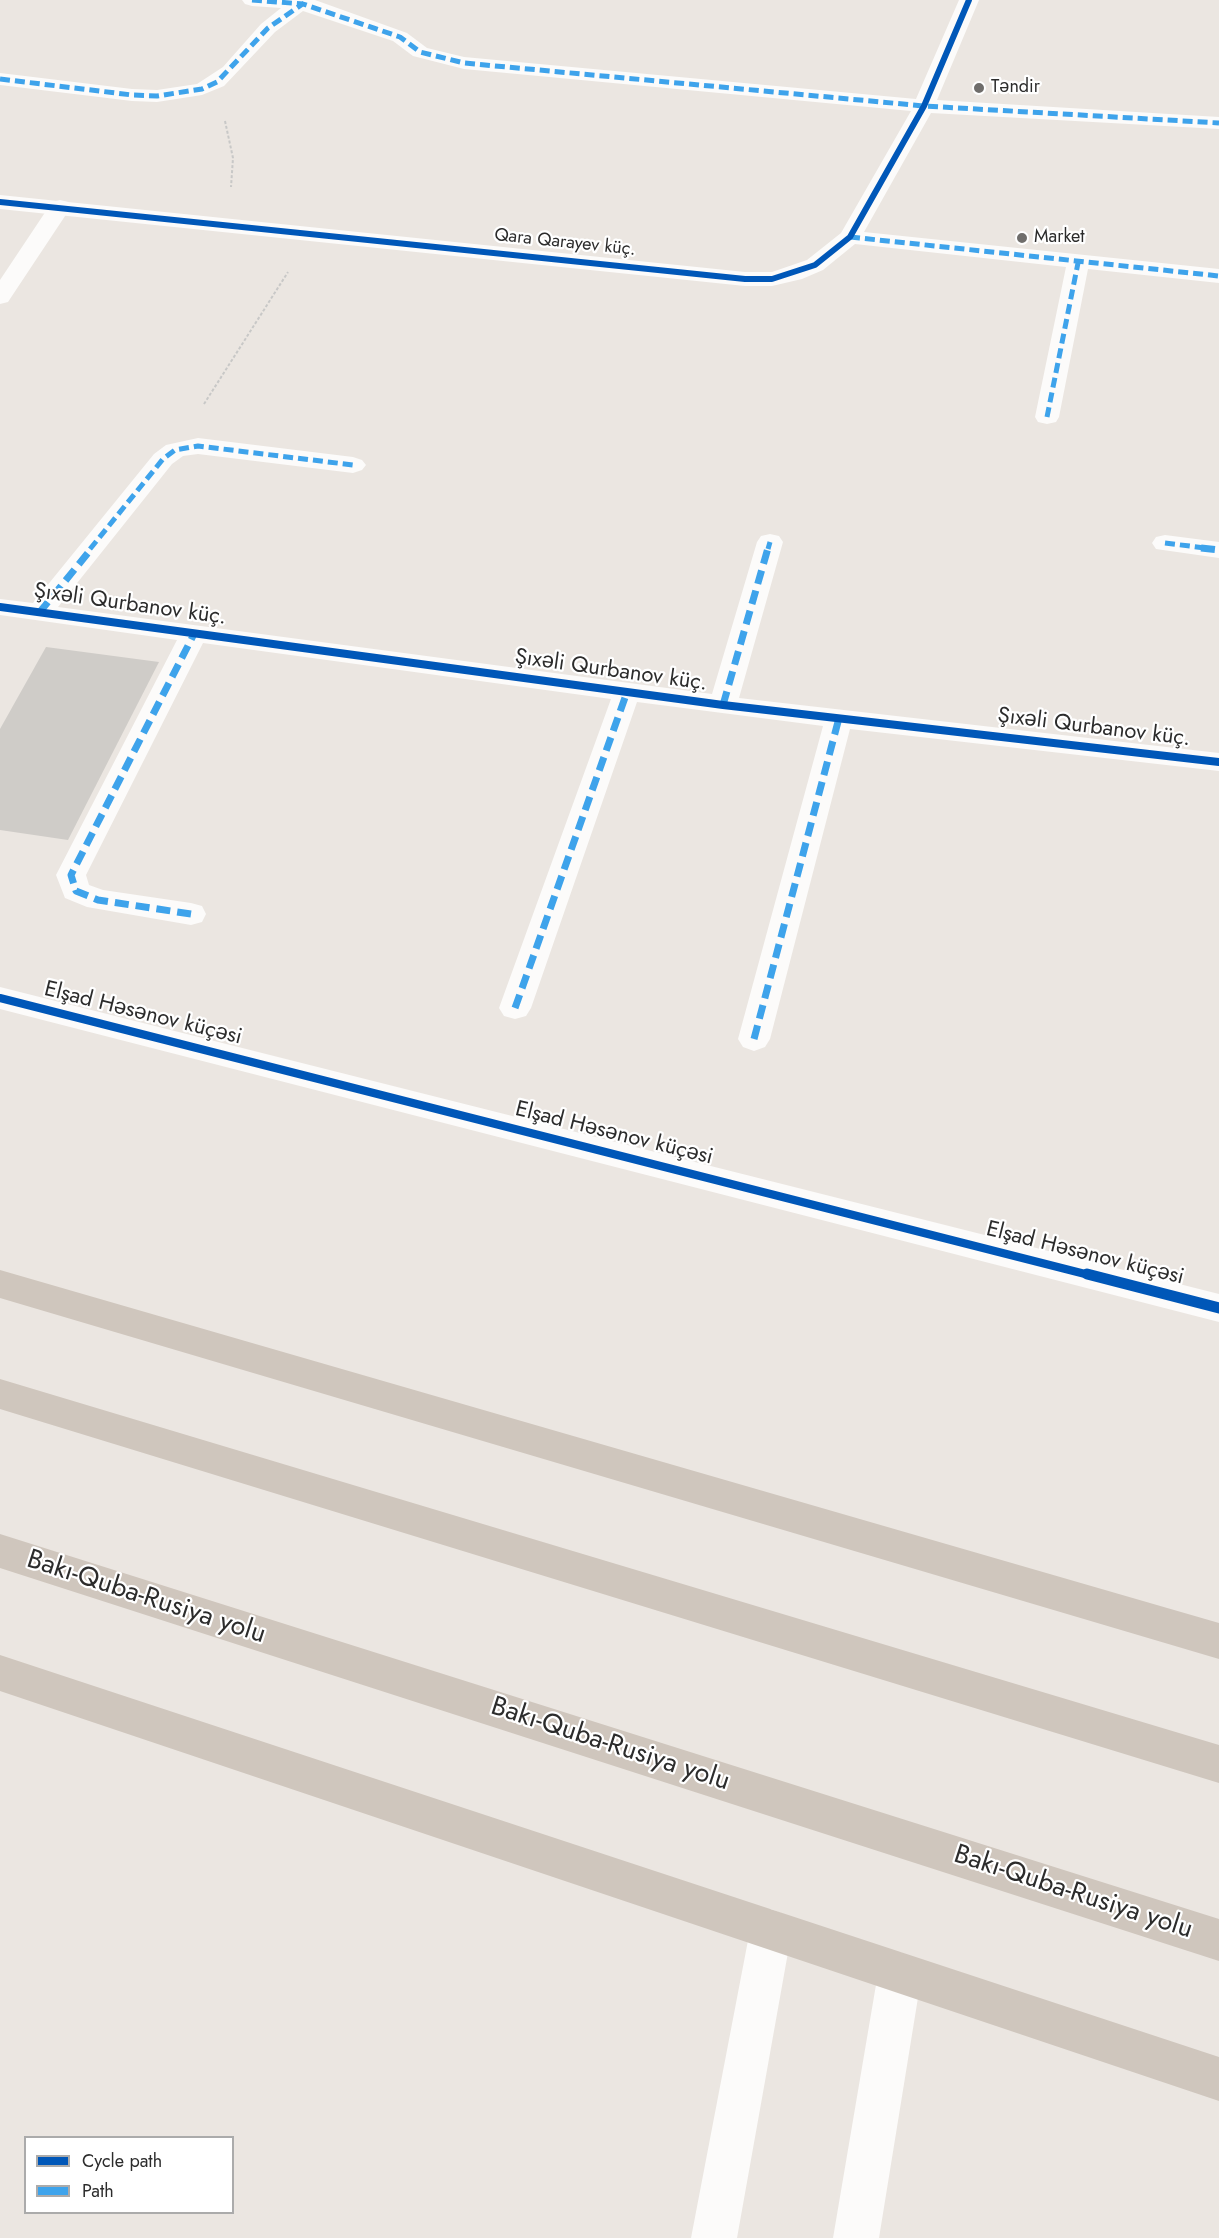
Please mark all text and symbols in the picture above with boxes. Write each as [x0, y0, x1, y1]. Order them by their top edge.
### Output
place label: Təndir [991, 77, 1040, 99]
marker: Təndir [972, 81, 986, 95]
street label: Qara Qarayev küç. [493, 225, 637, 261]
place label: Market [1034, 227, 1085, 249]
marker: Market [1015, 231, 1029, 245]
street label: Şıxəli Qurbanov küç. [32, 578, 228, 632]
street label: Şıxəli Qurbanov küç. [513, 644, 709, 698]
street label: Şıxəli Qurbanov küç. [996, 703, 1192, 753]
street label: Elşad Həsənov küçəsi [41, 977, 245, 1051]
street label: Elşad Həsənov küçəsi [512, 1097, 716, 1171]
street label: Elşad Həsənov küçəsi [983, 1217, 1187, 1291]
street label: Bakı-Quba-Rusiya yolu [23, 1544, 269, 1652]
street label: Bakı-Quba-Rusiya yolu [487, 1691, 733, 1799]
street label: Bakı-Quba-Rusiya yolu [950, 1839, 1196, 1947]
legend [24, 2136, 234, 2214]
text: Cycle path [82, 2148, 162, 2174]
text: Path [82, 2178, 114, 2204]

